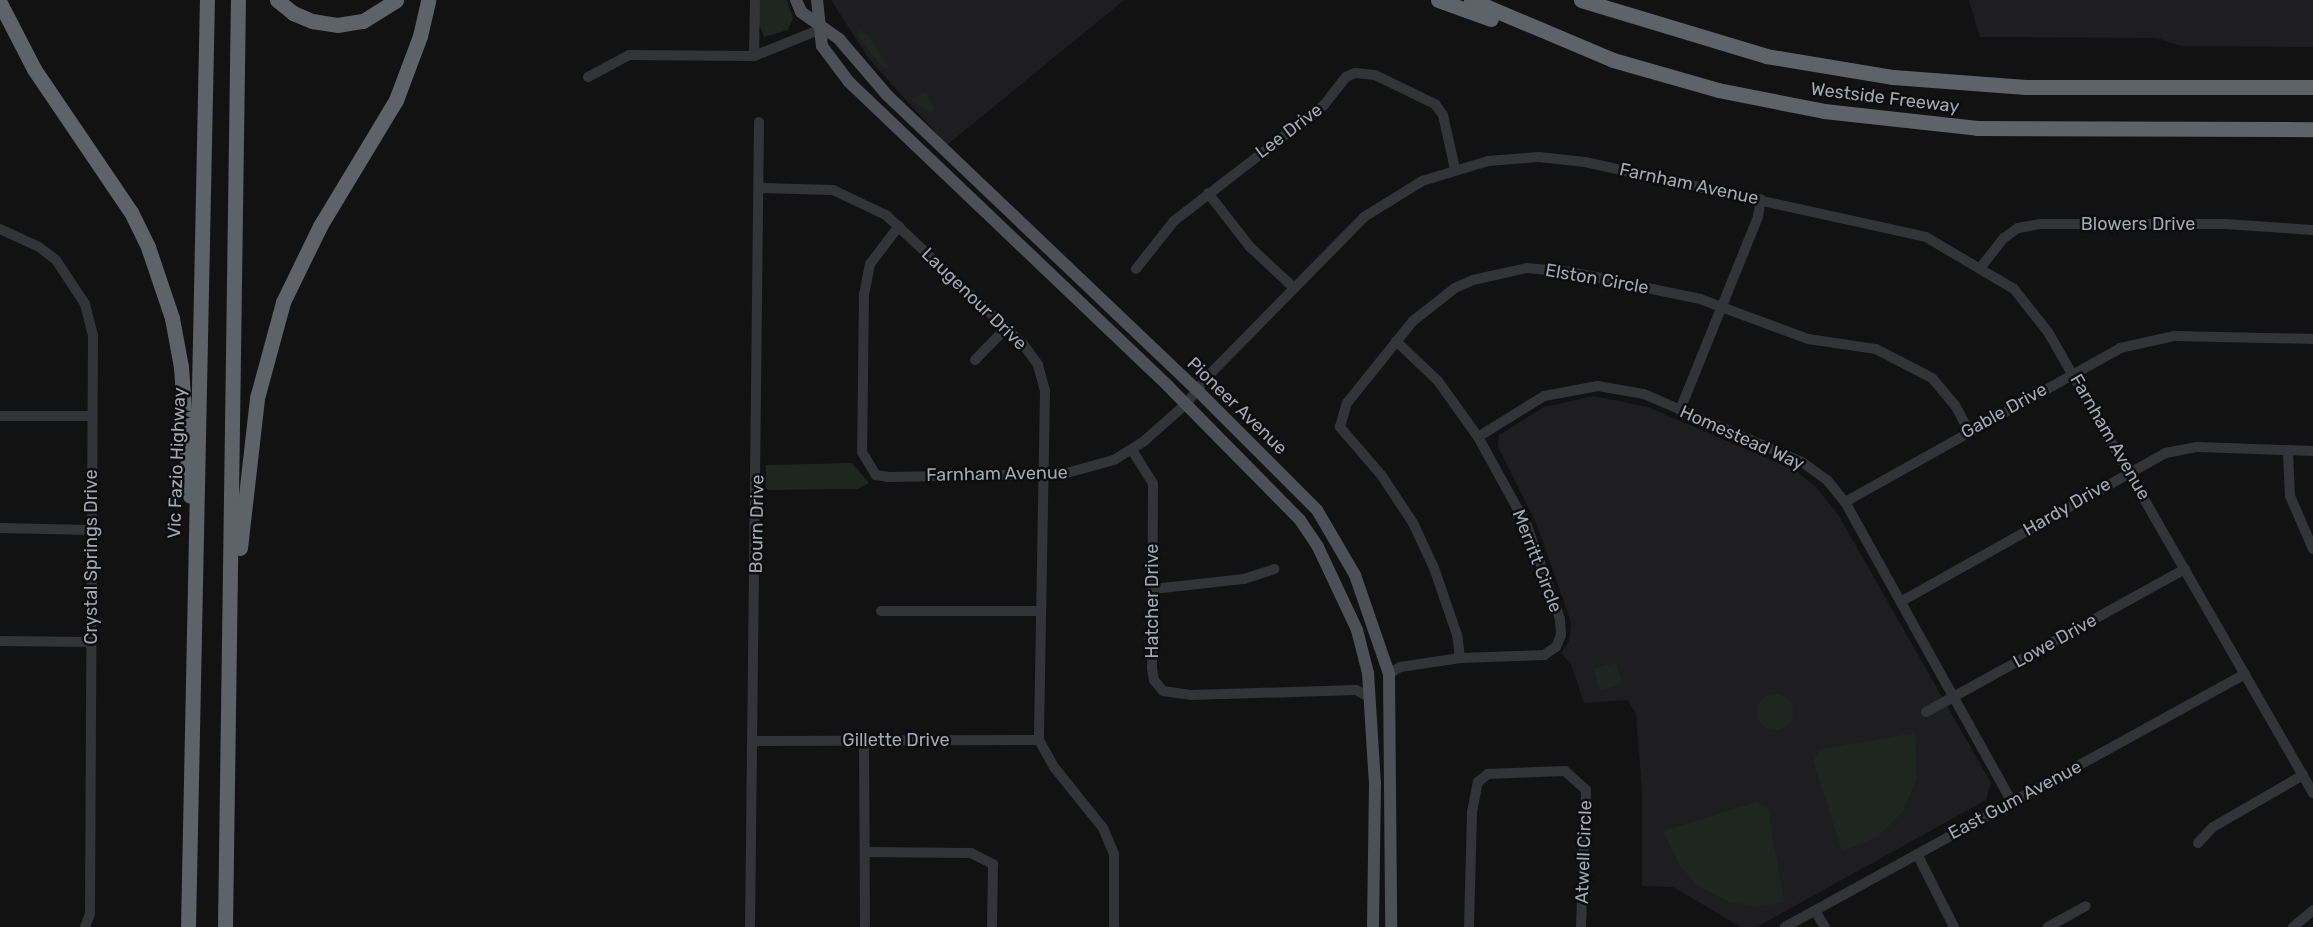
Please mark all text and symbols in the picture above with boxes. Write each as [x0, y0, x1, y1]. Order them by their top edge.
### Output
street label: Westside Freeway [1809, 78, 1961, 118]
street label: Lee Drive [1251, 99, 1327, 163]
street label: Farnham Avenue [1617, 159, 1761, 209]
street label: Blowers Drive [2081, 213, 2195, 235]
street label: Laugenour Drive [917, 243, 1031, 355]
street label: Elston Circle [1544, 259, 1650, 299]
street label: Pioneer Avenue [1182, 353, 1292, 459]
street label: Farnham Avenue [2065, 370, 2155, 504]
street label: Gable Drive [1957, 379, 2051, 443]
street label: Vic Fazio Highway [164, 387, 190, 539]
street label: Homestead Way [1676, 401, 1808, 475]
street label: Farnham Avenue [926, 462, 1068, 486]
street label: Crystal Springs Drive [80, 469, 102, 645]
street label: Hardy Drive [2019, 473, 2115, 541]
street label: Bourn Drive [745, 474, 769, 574]
street label: Merritt Circle [1508, 507, 1566, 615]
street label: Hatcher Drive [1141, 543, 1163, 659]
street label: Lowe Drive [2010, 609, 2100, 673]
street label: Gillette Drive [842, 729, 950, 751]
street label: East Gum Avenue [1945, 756, 2085, 844]
street label: Atwell Circle [1571, 800, 1597, 904]

